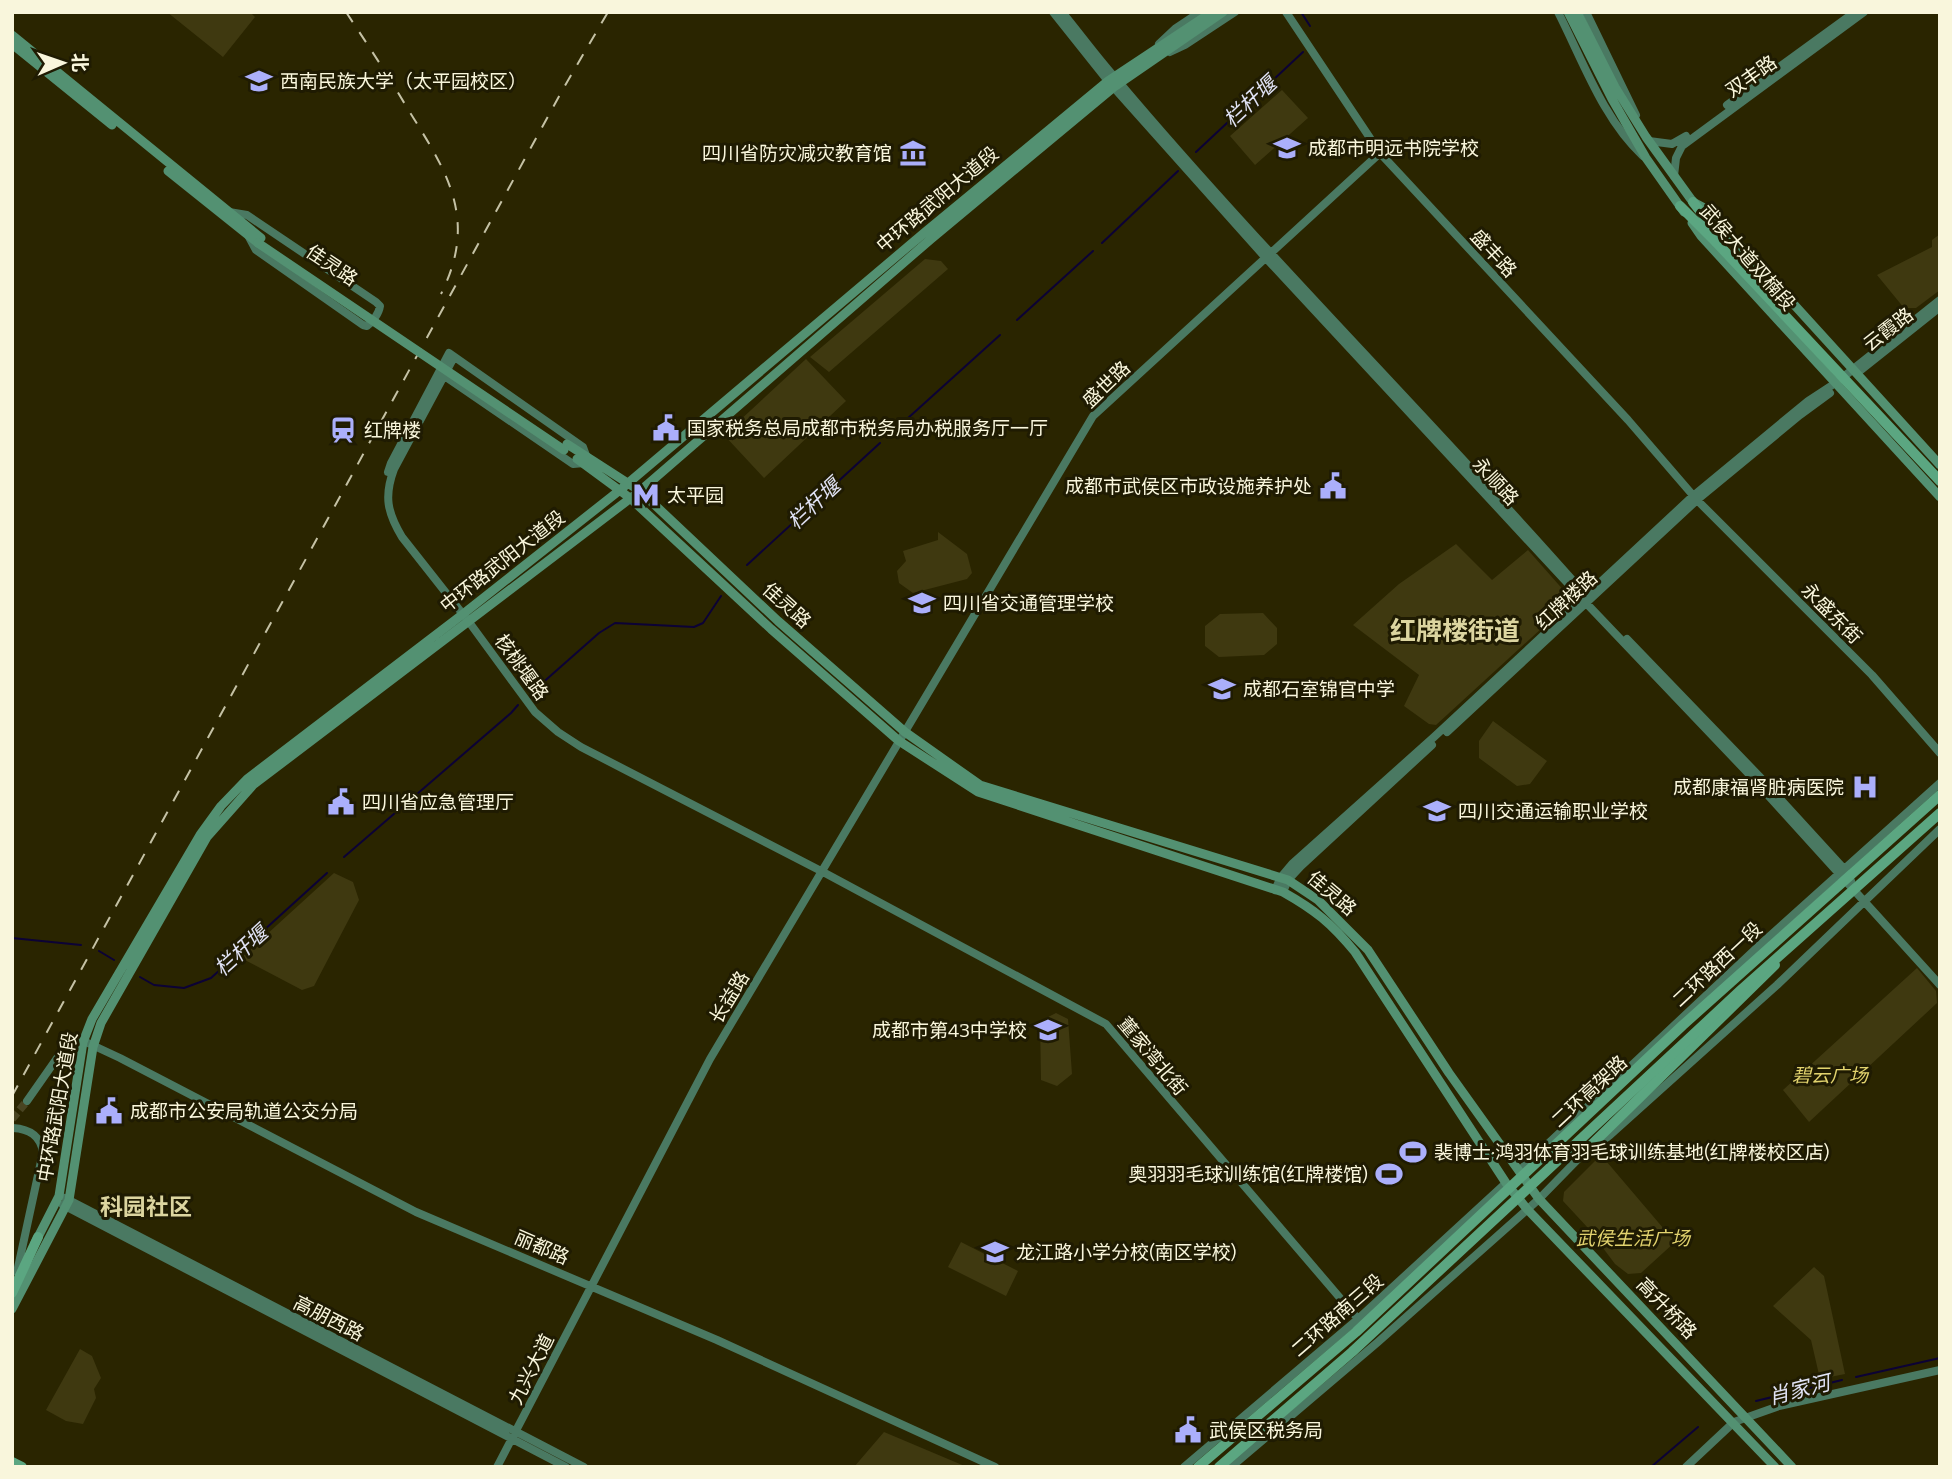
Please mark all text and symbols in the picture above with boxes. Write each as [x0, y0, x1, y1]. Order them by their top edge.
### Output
north arrow [28, 28, 98, 98]
street label: 双丰路 [1721, 51, 1781, 102]
text: 北 [68, 53, 91, 72]
school or university icon: 西南民族大学（太平园校区） [244, 66, 274, 96]
water label: 栏杆堰 [1218, 69, 1284, 133]
place label: 西南民族大学（太平园校区） [280, 70, 527, 93]
school or university icon: 成都市明远书院学校 [1272, 133, 1302, 163]
place label: 成都市明远书院学校 [1308, 137, 1479, 160]
museum icon: 四川省防灾减灾教育馆 [898, 138, 928, 168]
place label: 四川省防灾减灾教育馆 [702, 142, 892, 165]
street label: 中环路武阳大道段 [872, 142, 1003, 257]
street label: 武侯大道双楠段 [1695, 200, 1800, 315]
street label: 盛丰路 [1466, 225, 1521, 282]
street label: 佳灵路 [302, 240, 362, 291]
street label: 云霞路 [1859, 303, 1918, 356]
street label: 盛世路 [1078, 356, 1135, 412]
public building icon: 国家税务总局成都市税务局办税服务厅一厅 [651, 413, 681, 443]
station icon: 红牌楼 [328, 415, 358, 445]
place label: 国家税务总局成都市税务局办税服务厅一厅 [687, 417, 1048, 440]
place label: 红牌楼 [364, 419, 421, 442]
street label: 永顺路 [1468, 453, 1523, 510]
water label: 栏杆堰 [782, 471, 848, 535]
public building icon: 成都市武侯区市政设施养护处 [1318, 471, 1348, 501]
place label: 成都市武侯区市政设施养护处 [1065, 475, 1312, 498]
metro station icon: 太平园 [631, 480, 661, 510]
place label: 太平园 [667, 484, 724, 507]
street label: 中环路武阳大道段 [435, 506, 569, 617]
street label: 红牌楼路 [1531, 566, 1602, 635]
street label: 佳灵路 [758, 578, 816, 633]
street label: 永盛东街 [1797, 578, 1867, 648]
school or university icon: 四川省交通管理学校 [907, 588, 937, 618]
place label: 四川省交通管理学校 [943, 592, 1114, 615]
district label: 红牌楼街道 [1390, 616, 1520, 647]
street label: 核桃堰路 [490, 630, 553, 705]
school or university icon: 成都石室锦官中学 [1207, 674, 1237, 704]
place label: 成都石室锦官中学 [1243, 678, 1395, 701]
hospital icon: 成都康福肾脏病医院 [1850, 772, 1880, 802]
place label: 成都康福肾脏病医院 [1673, 776, 1844, 799]
public building icon: 四川省应急管理厅 [326, 787, 356, 817]
place label: 四川省应急管理厅 [362, 791, 514, 814]
school or university icon: 四川交通运输职业学校 [1422, 796, 1452, 826]
place label: 四川交通运输职业学校 [1458, 800, 1648, 823]
street label: 佳灵路 [1302, 866, 1361, 921]
street label: 二环路西一段 [1668, 917, 1767, 1012]
water label: 栏杆堰 [209, 918, 275, 982]
street label: 长益路 [705, 967, 754, 1028]
street label: 董家湾北街 [1113, 1013, 1192, 1100]
school or university icon: 成都市第43中学校 [1033, 1015, 1063, 1045]
place label: 成都市第43中学校 [872, 1019, 1027, 1042]
street label: 中环路武阳大道段 [33, 1030, 82, 1184]
street label: 二环高架路 [1547, 1051, 1632, 1132]
park label: 碧云广场 [1792, 1064, 1870, 1087]
public building icon: 成都市公安局轨道公交分局 [94, 1096, 124, 1126]
place label: 成都市公安局轨道公交分局 [130, 1100, 358, 1123]
sports icon: 裴博士·鸿羽体育羽毛球训练基地(红牌楼校区店) [1398, 1137, 1428, 1167]
place label: 裴博士·鸿羽体育羽毛球训练基地(红牌楼校区店) [1434, 1141, 1830, 1164]
sports icon: 奥羽羽毛球训练馆(红牌楼馆) [1374, 1159, 1404, 1189]
place label: 奥羽羽毛球训练馆(红牌楼馆) [1128, 1163, 1368, 1186]
district label: 科园社区 [100, 1193, 192, 1221]
street label: 丽都路 [511, 1226, 573, 1269]
park label: 武侯生活广场 [1576, 1227, 1692, 1250]
school or university icon: 龙江路小学分校(南区学校) [980, 1237, 1010, 1267]
place label: 龙江路小学分校(南区学校) [1016, 1241, 1237, 1264]
street label: 二环路南三段 [1287, 1269, 1388, 1361]
street label: 高升桥路 [1632, 1273, 1701, 1344]
street label: 高朋西路 [290, 1291, 368, 1346]
street label: 九兴大道 [504, 1330, 559, 1408]
water label: 肖家河 [1765, 1369, 1837, 1410]
public building icon: 武侯区税务局 [1173, 1415, 1203, 1445]
place label: 武侯区税务局 [1209, 1419, 1323, 1442]

